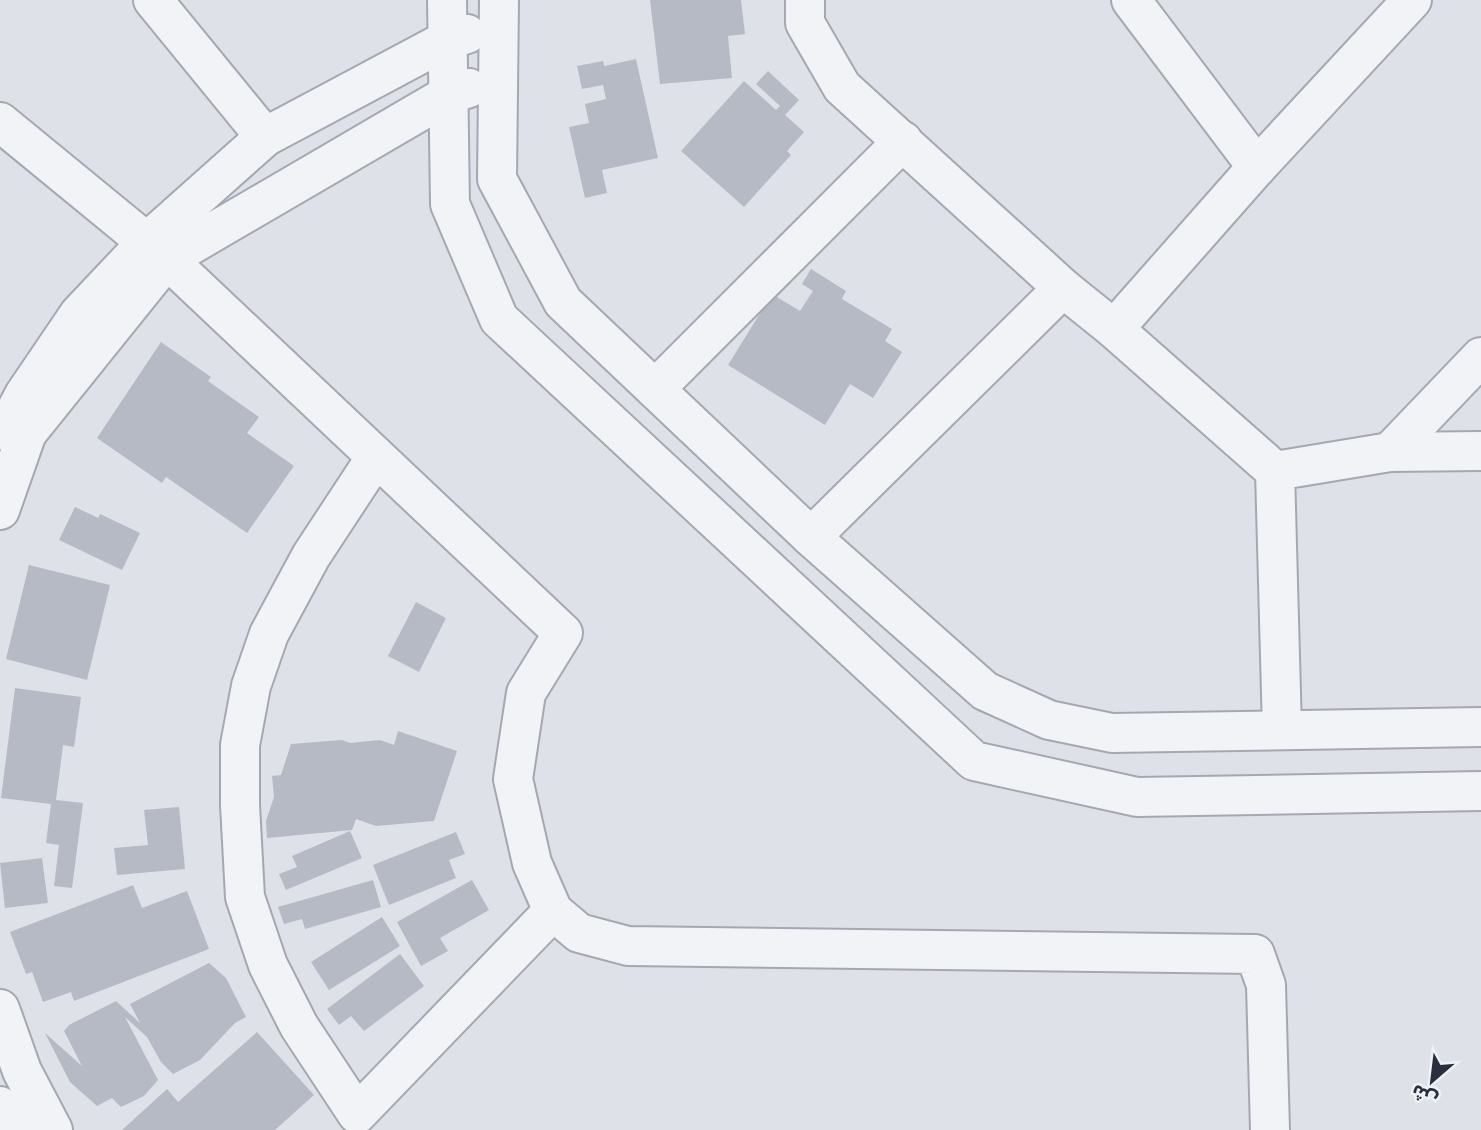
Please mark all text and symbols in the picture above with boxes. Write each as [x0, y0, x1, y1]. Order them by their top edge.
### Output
north arrow [1397, 1046, 1467, 1116]
text: ش [1407, 1080, 1441, 1113]

